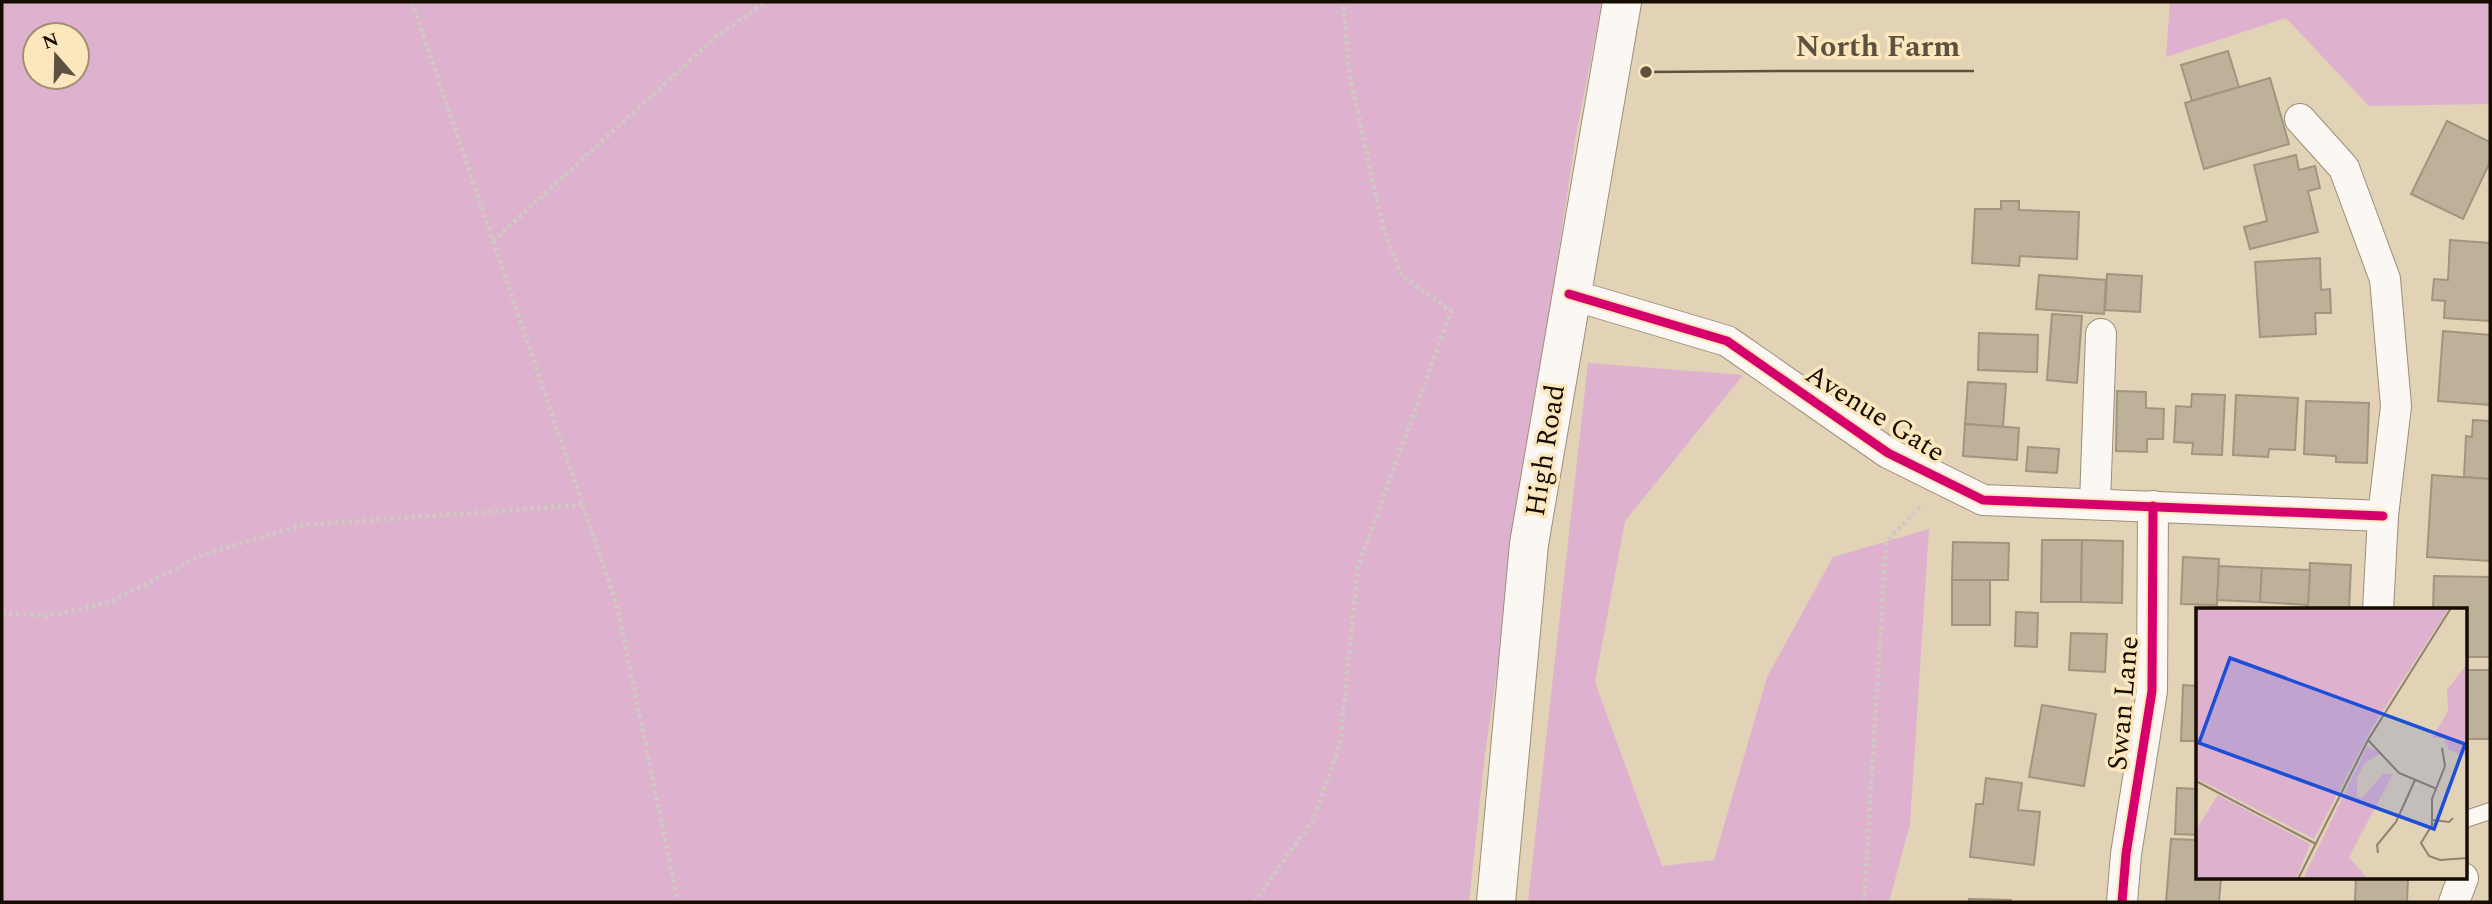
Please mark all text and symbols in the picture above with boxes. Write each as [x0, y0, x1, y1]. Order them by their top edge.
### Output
callout: North Farm [1782, 20, 1974, 71]
north arrow [21, 21, 91, 91]
text: North Farm [1796, 24, 1960, 70]
text: N [38, 25, 63, 58]
street label: Avenue Gate [1797, 353, 1954, 473]
street label: High Road [1514, 381, 1577, 519]
inset map [2196, 608, 2468, 880]
street label: Swan Lane [2096, 634, 2151, 772]

